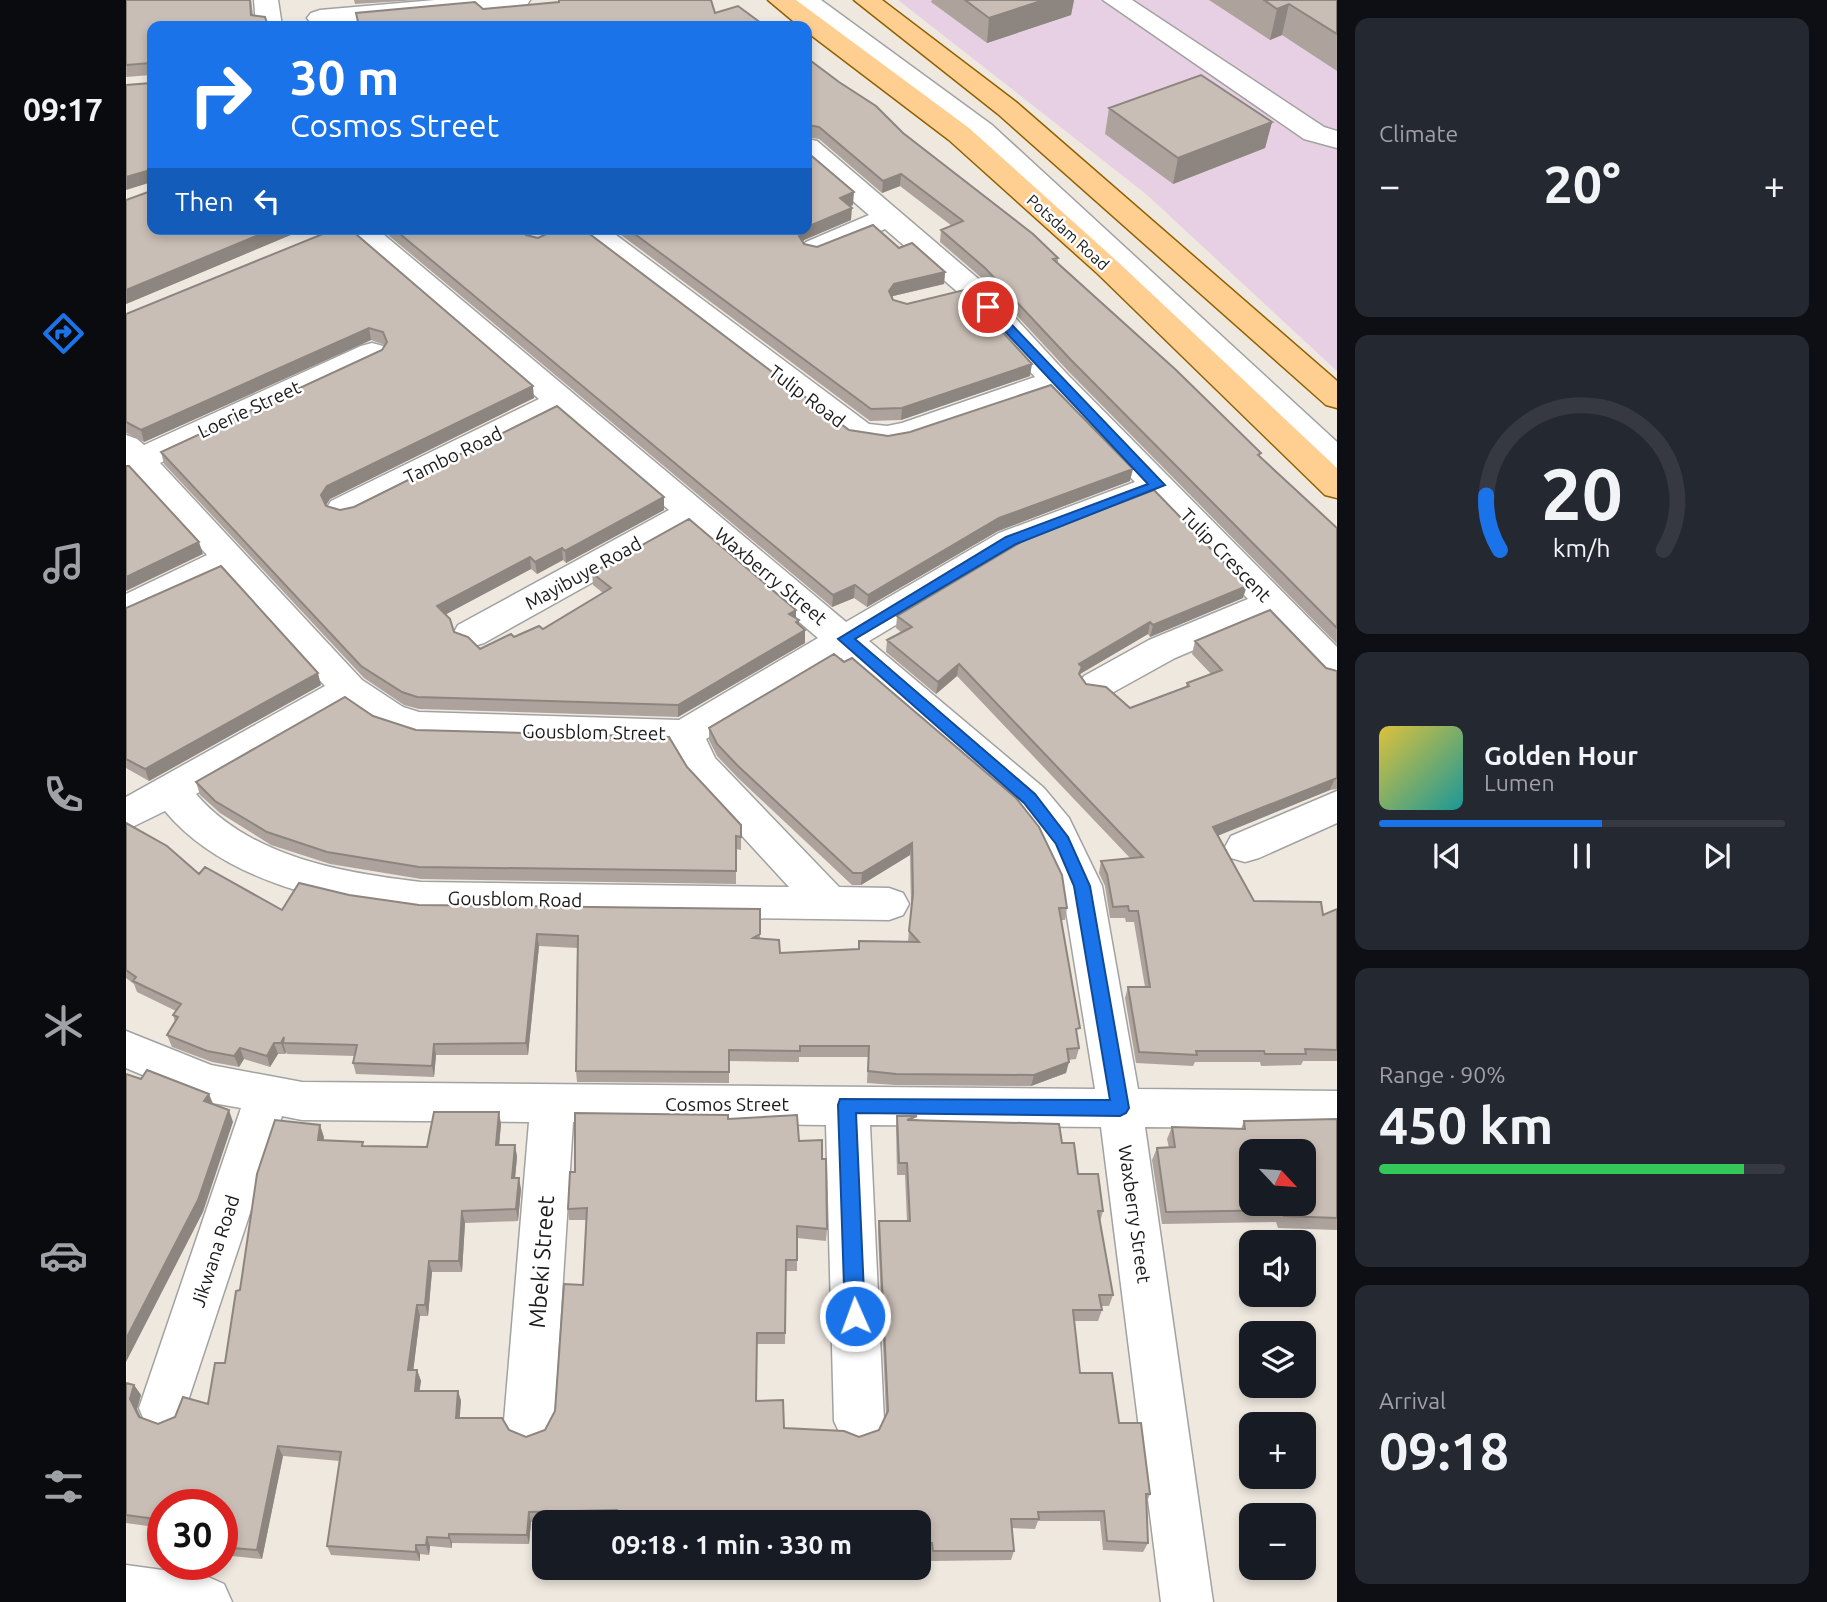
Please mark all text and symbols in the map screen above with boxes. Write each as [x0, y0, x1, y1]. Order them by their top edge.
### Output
icon: right [175, 49, 266, 140]
text: 30 m [290, 49, 399, 104]
text: 09:17 [23, 91, 103, 127]
text: Cosmos Street [290, 107, 499, 143]
text: Climate [1379, 121, 1458, 146]
text: 20° [1543, 155, 1621, 213]
text: − [1379, 164, 1400, 206]
text: + [1764, 164, 1785, 206]
icon: left [248, 182, 286, 220]
text: Then [175, 187, 234, 216]
street label: Potsdam Road [1023, 191, 1113, 273]
pin [958, 277, 1018, 337]
icon: arrive [969, 288, 1007, 326]
icon: directions [39, 309, 88, 358]
street label: Tulip Road [765, 360, 849, 432]
street label: Loerie Street [194, 375, 304, 442]
street label: Tambo Road [400, 422, 506, 488]
text: 20 [1541, 453, 1623, 535]
street label: Tulip Crescent [1176, 504, 1276, 607]
street label: Waxberry Street [710, 523, 832, 630]
street label: Mayibuye Road [521, 532, 645, 614]
text: km/h [1553, 534, 1611, 562]
icon: music [39, 539, 88, 588]
street label: Gousblom Street [522, 720, 667, 744]
text: Golden Hour [1484, 741, 1638, 770]
icon: phone [39, 770, 88, 819]
text: Lumen [1484, 770, 1555, 795]
icon: previous [1428, 837, 1466, 875]
icon: pause [1563, 837, 1601, 875]
icon: next [1698, 837, 1736, 875]
street label: Gousblom Road [448, 887, 582, 911]
icon: climate [39, 1001, 88, 1050]
text: Range · 90% [1379, 1062, 1506, 1087]
street label: Cosmos Street [665, 1093, 790, 1115]
text: 450 km [1379, 1096, 1553, 1154]
north arrow [1239, 1139, 1316, 1216]
map controls [1239, 1139, 1316, 1580]
street label: Waxberry Street [1114, 1143, 1156, 1285]
street label: Jikwana Road [186, 1192, 244, 1310]
street label: Mbeki Street [524, 1195, 558, 1329]
button: sound [1239, 1230, 1316, 1307]
icon: car [39, 1231, 88, 1280]
position arrow [818, 1279, 892, 1353]
button: layers [1239, 1321, 1316, 1398]
text: Arrival [1379, 1388, 1446, 1413]
button: + [1239, 1412, 1316, 1489]
text: 09:18 [1379, 1422, 1509, 1480]
icon: filters [39, 1462, 88, 1511]
speed limit sign: 30 [147, 1489, 238, 1580]
button: − [1239, 1503, 1316, 1580]
text: 09:18 · 1 min · 330 m [611, 1530, 852, 1559]

